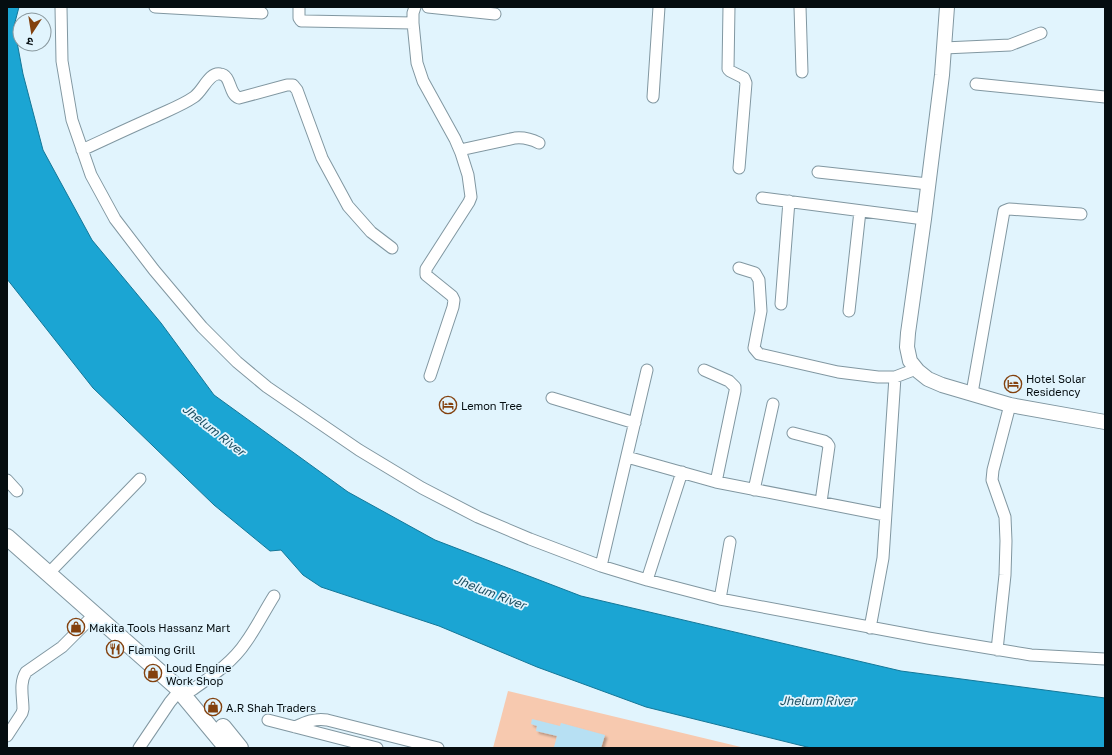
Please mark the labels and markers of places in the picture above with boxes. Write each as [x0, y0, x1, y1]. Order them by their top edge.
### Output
place label: Hotel Solar Residency [1026, 372, 1086, 398]
hotel icon: Hotel Solar Residency [1003, 374, 1023, 394]
hotel icon: Lemon Tree [438, 395, 458, 415]
place label: Lemon Tree [461, 399, 522, 412]
shop icon: Makita Tools Hassanz Mart [66, 617, 86, 637]
place label: Makita Tools Hassanz Mart [89, 621, 231, 634]
restaurant icon: Flaming Grill [105, 639, 125, 659]
place label: Flaming Grill [128, 643, 196, 656]
place label: Loud Engine Work Shop [166, 661, 231, 687]
shop icon: Loud Engine Work Shop [143, 663, 163, 683]
shop icon: A.R Shah Traders [203, 697, 223, 717]
place label: A.R Shah Traders [226, 701, 316, 714]

